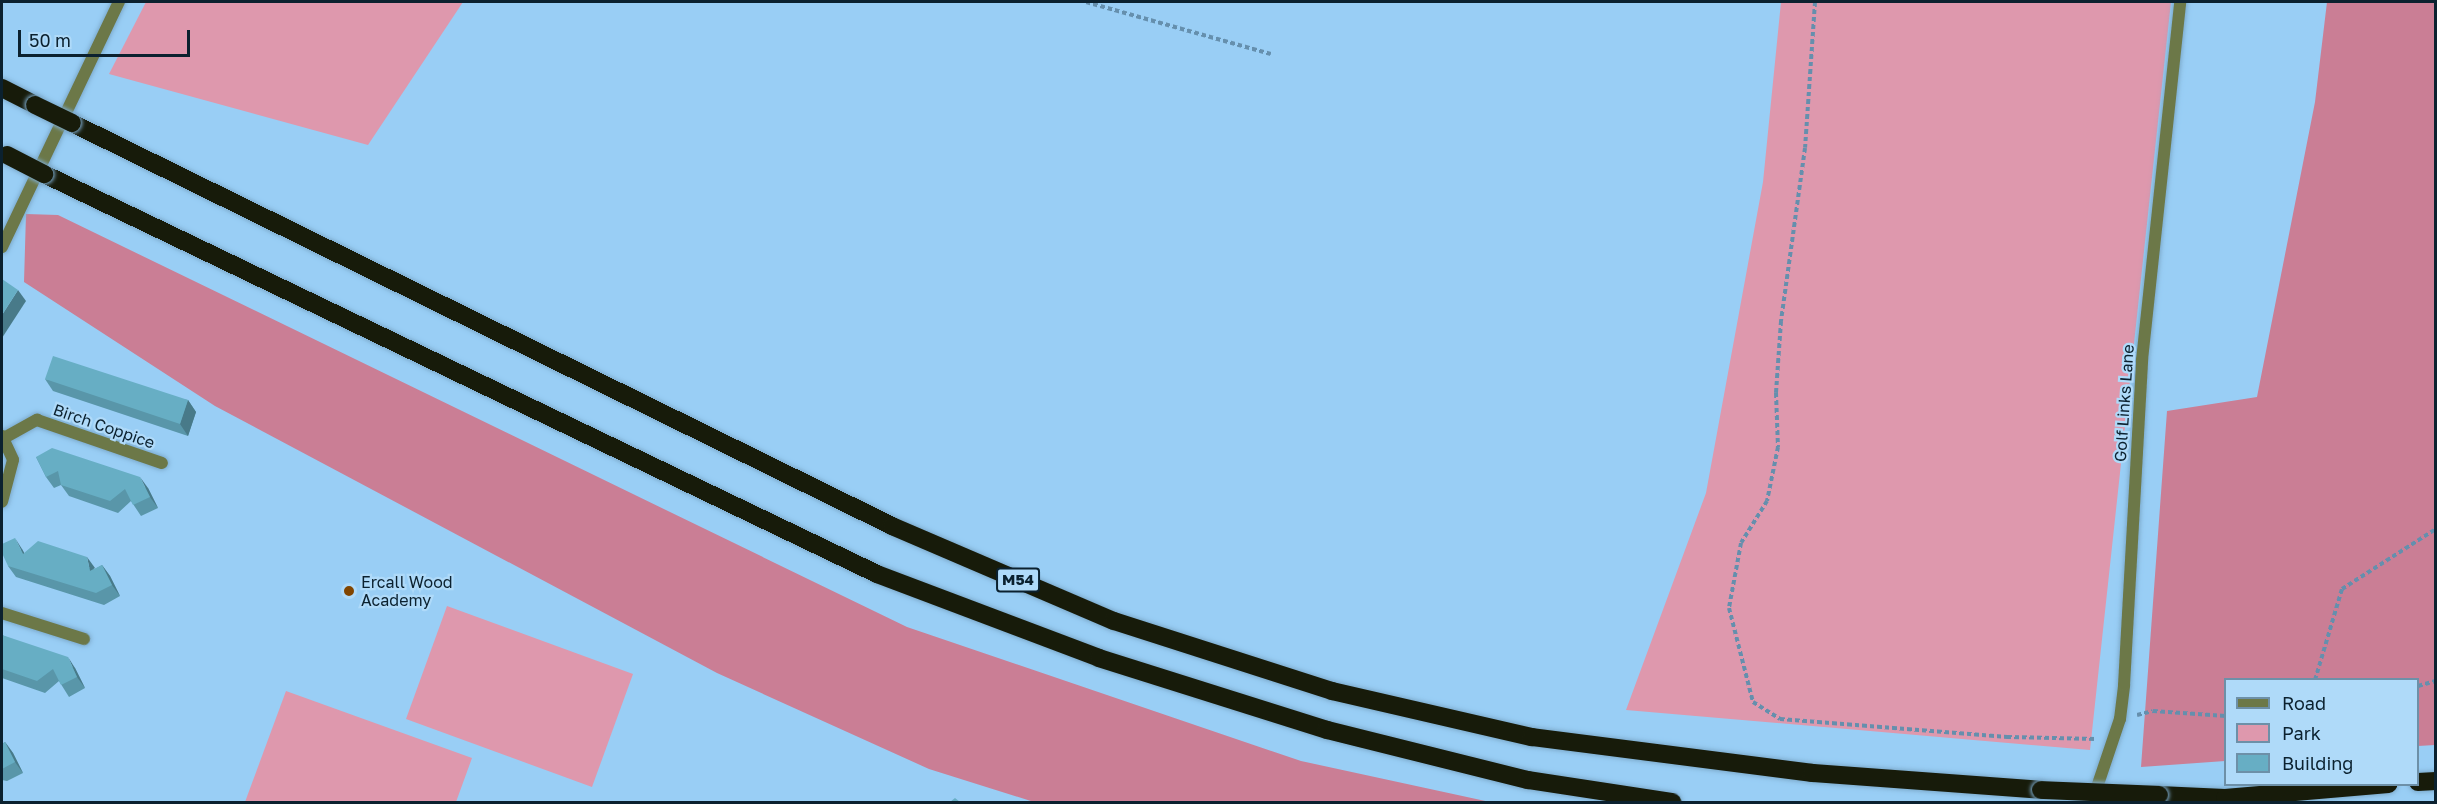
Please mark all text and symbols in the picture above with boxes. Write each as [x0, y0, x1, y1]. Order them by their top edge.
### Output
scale bar [21, 18, 194, 56]
text: 50 m [29, 29, 71, 51]
street label: Golf Links Lane [2110, 344, 2138, 462]
street label: Birch Coppice [51, 400, 157, 452]
road number: M54 [996, 568, 1040, 592]
place label: Ercall Wood Academy [361, 572, 453, 610]
marker: Ercall Wood Academy [342, 584, 356, 598]
legend [2224, 678, 2419, 786]
text: Road [2282, 692, 2326, 714]
text: Park [2282, 722, 2321, 744]
text: Building [2282, 752, 2353, 774]

